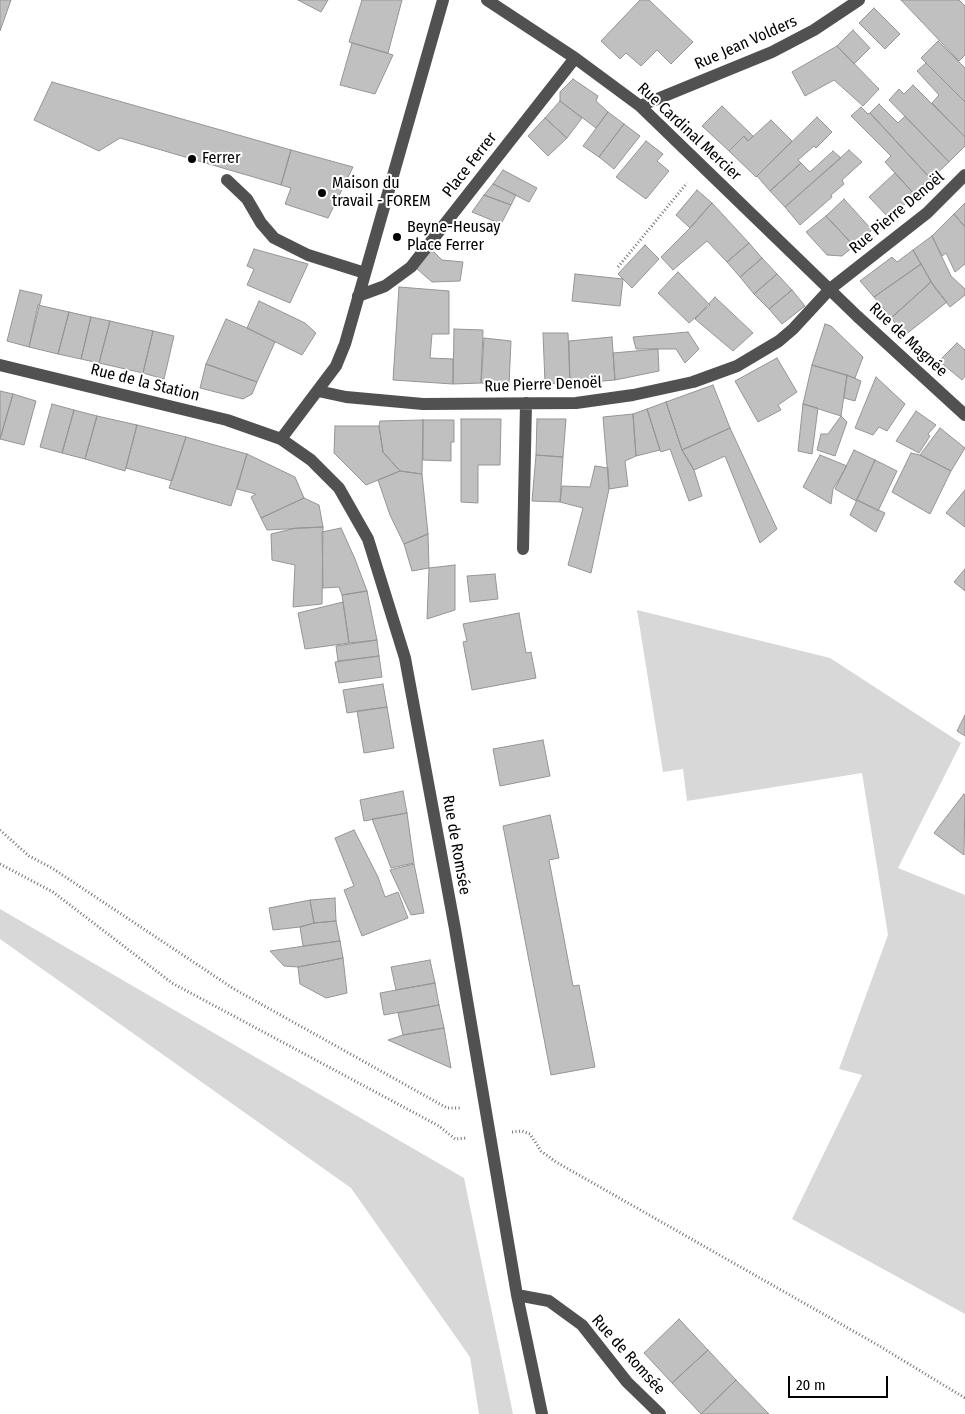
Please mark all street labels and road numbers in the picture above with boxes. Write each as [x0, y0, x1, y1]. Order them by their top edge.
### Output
street label: Rue Jean Volders [692, 12, 800, 74]
street label: Rue Cardinal Mercier [633, 79, 745, 185]
street label: Place Ferrer [439, 129, 501, 201]
street label: Rue Pierre Denoël [846, 168, 948, 258]
street label: Rue de Magnée [865, 299, 951, 381]
street label: Rue de la Station [88, 360, 202, 406]
street label: Rue Pierre Denoël [484, 373, 602, 397]
street label: Rue de Romsée [438, 794, 474, 896]
street label: Rue de Romsée [587, 1311, 669, 1399]

